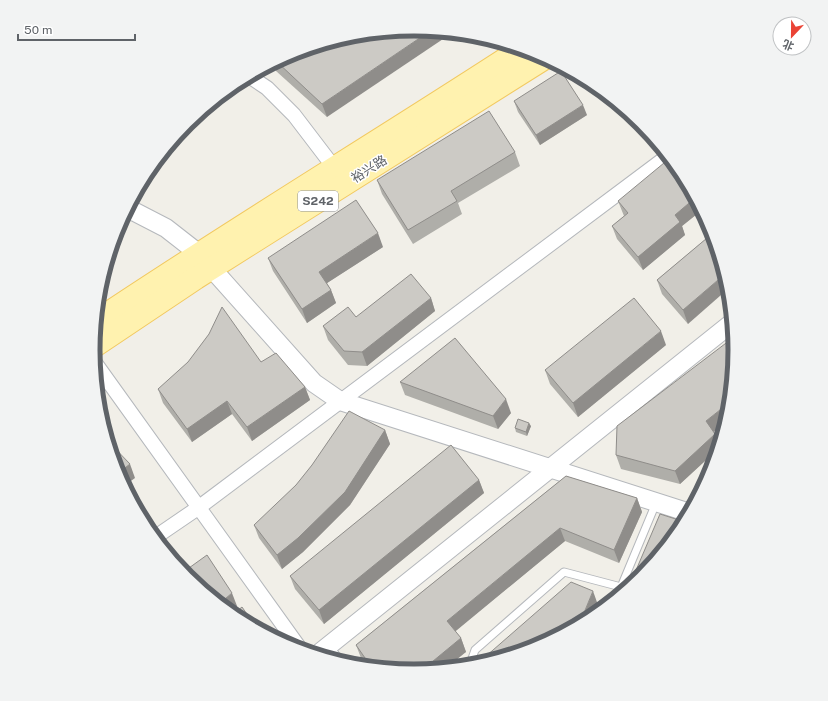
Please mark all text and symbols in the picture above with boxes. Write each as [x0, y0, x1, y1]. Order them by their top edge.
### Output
scale bar [18, 16, 135, 42]
north arrow [772, 16, 812, 56]
text: 50 m [24, 23, 52, 37]
text: 北 [781, 38, 796, 53]
street label: 裕兴路 [348, 152, 390, 186]
road number: S242 [298, 191, 338, 211]

